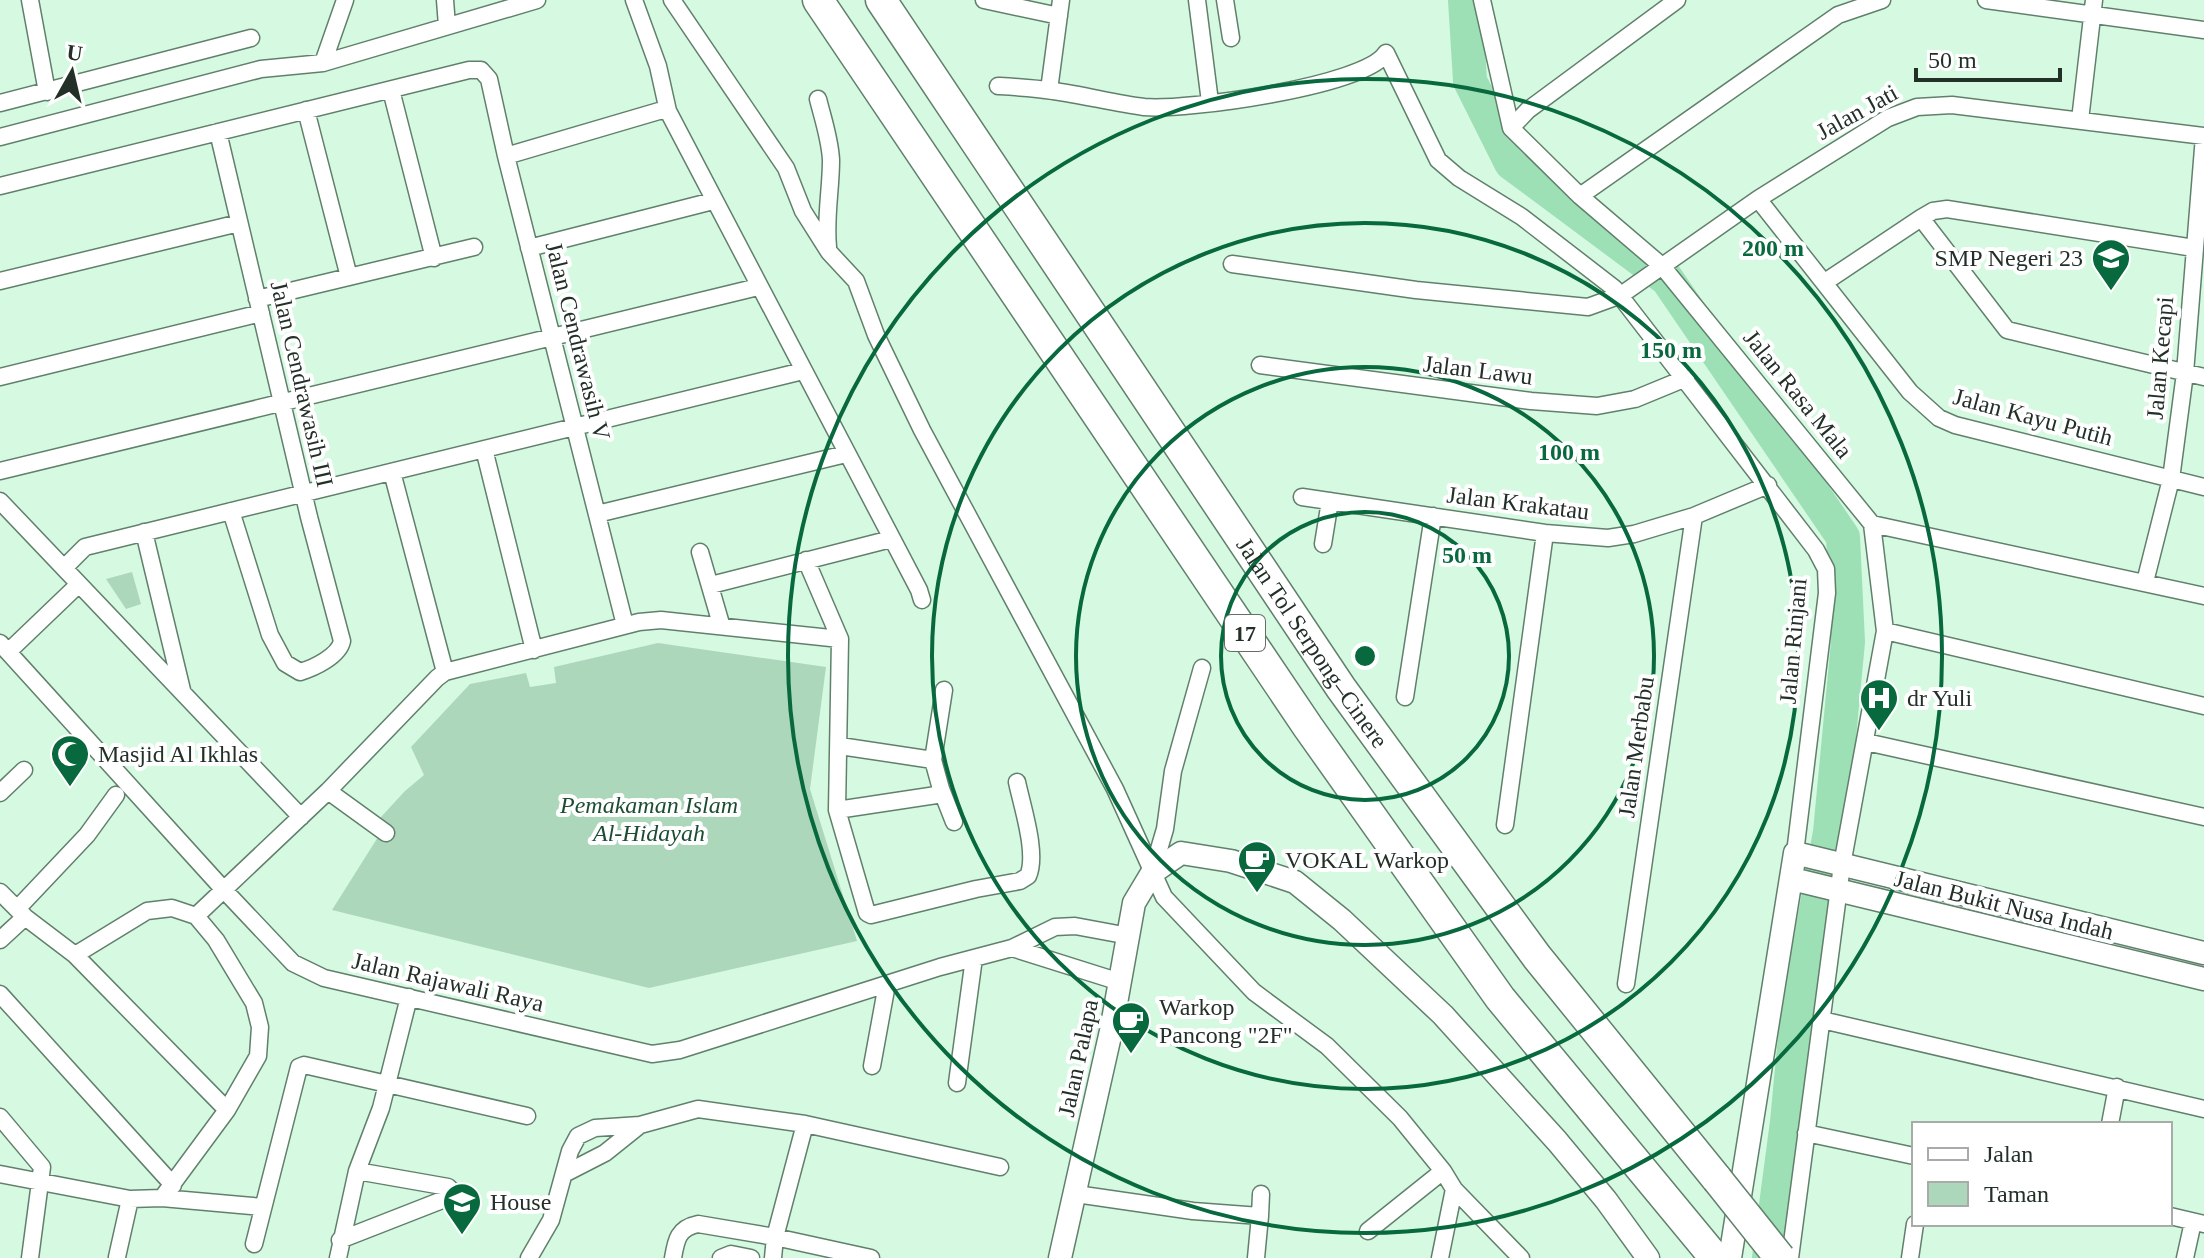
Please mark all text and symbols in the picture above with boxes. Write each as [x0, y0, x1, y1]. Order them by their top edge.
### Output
north arrow [32, 32, 112, 112]
scale bar [1916, 32, 2060, 82]
text: U [65, 39, 84, 66]
text: 50 m [1928, 47, 1977, 73]
street label: Jalan Jati [1812, 79, 1902, 145]
text: 200 m [1742, 235, 1804, 261]
school or university icon: SMP Negeri 23 [2090, 237, 2132, 292]
street label: Jalan Cendrawasih V [541, 239, 615, 444]
place label: SMP Negeri 23 [1935, 245, 2083, 271]
street label: Jalan Cendrawasih III [266, 278, 338, 490]
street label: Jalan Kecapi [2142, 295, 2178, 421]
street label: Jalan Rasa Mala [1738, 325, 1858, 464]
text: 150 m [1640, 337, 1702, 363]
street label: Jalan Lawu [1422, 350, 1534, 390]
street label: Jalan Kayu Putih [1950, 383, 2116, 451]
text: 100 m [1538, 439, 1600, 465]
street label: Jalan Krakatau [1445, 481, 1591, 525]
street label: Jalan Tol Serpong–Cinere [1231, 533, 1393, 753]
text: 50 m [1442, 542, 1492, 568]
street label: Jalan Rinjani [1775, 577, 1811, 705]
road number: 17 [1225, 615, 1265, 651]
centre of rings [1351, 642, 1379, 670]
street label: Jalan Merbabu [1613, 675, 1659, 819]
hospital icon: dr Yuli [1858, 677, 1900, 732]
place label: dr Yuli [1907, 685, 1972, 711]
mosque icon: Masjid Al Ikhlas [49, 733, 91, 788]
place label: Masjid Al Ikhlas [98, 741, 258, 767]
park label: Pemakaman Islam Al-Hidayah [559, 792, 738, 846]
cafe icon: VOKAL Warkop [1236, 839, 1278, 894]
place label: VOKAL Warkop [1285, 847, 1449, 873]
street label: Jalan Bukit Nusa Indah [1892, 865, 2116, 945]
street label: Jalan Rajawali Raya [350, 947, 547, 1017]
place label: Warkop Pancong "2F" [1159, 994, 1293, 1048]
street label: Jalan Palapa [1053, 997, 1103, 1119]
cafe icon: Warkop Pancong "2F" [1110, 1000, 1152, 1055]
legend [1912, 1122, 2172, 1226]
text: Jalan [1984, 1141, 2033, 1167]
school or university icon: House [441, 1181, 483, 1236]
text: Taman [1984, 1181, 2049, 1207]
place label: House [490, 1189, 551, 1215]

